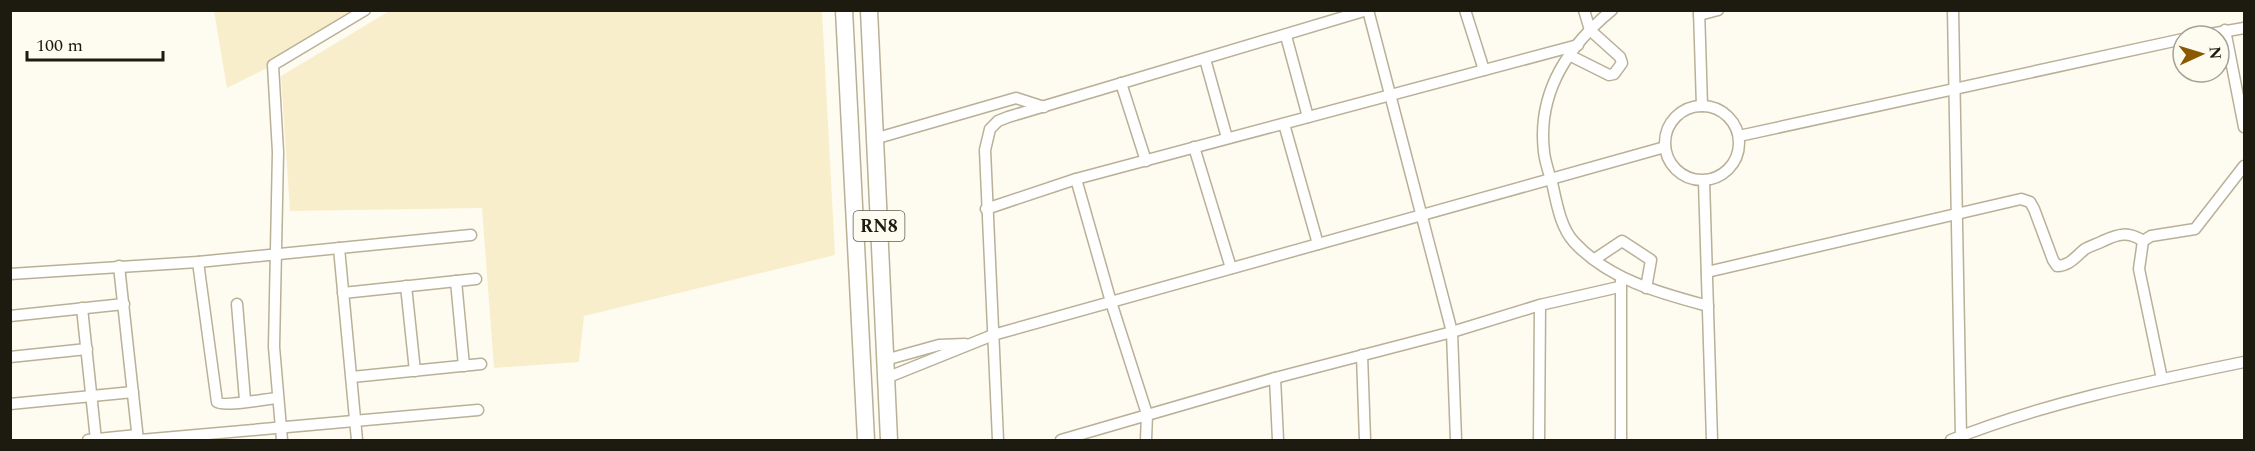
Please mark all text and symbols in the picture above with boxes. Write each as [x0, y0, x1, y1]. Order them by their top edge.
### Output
scale bar [27, 24, 164, 62]
north arrow [2171, 24, 2231, 84]
text: 100 m [36, 32, 83, 59]
text: N [2203, 46, 2227, 60]
road number: RN8 [854, 211, 904, 241]

